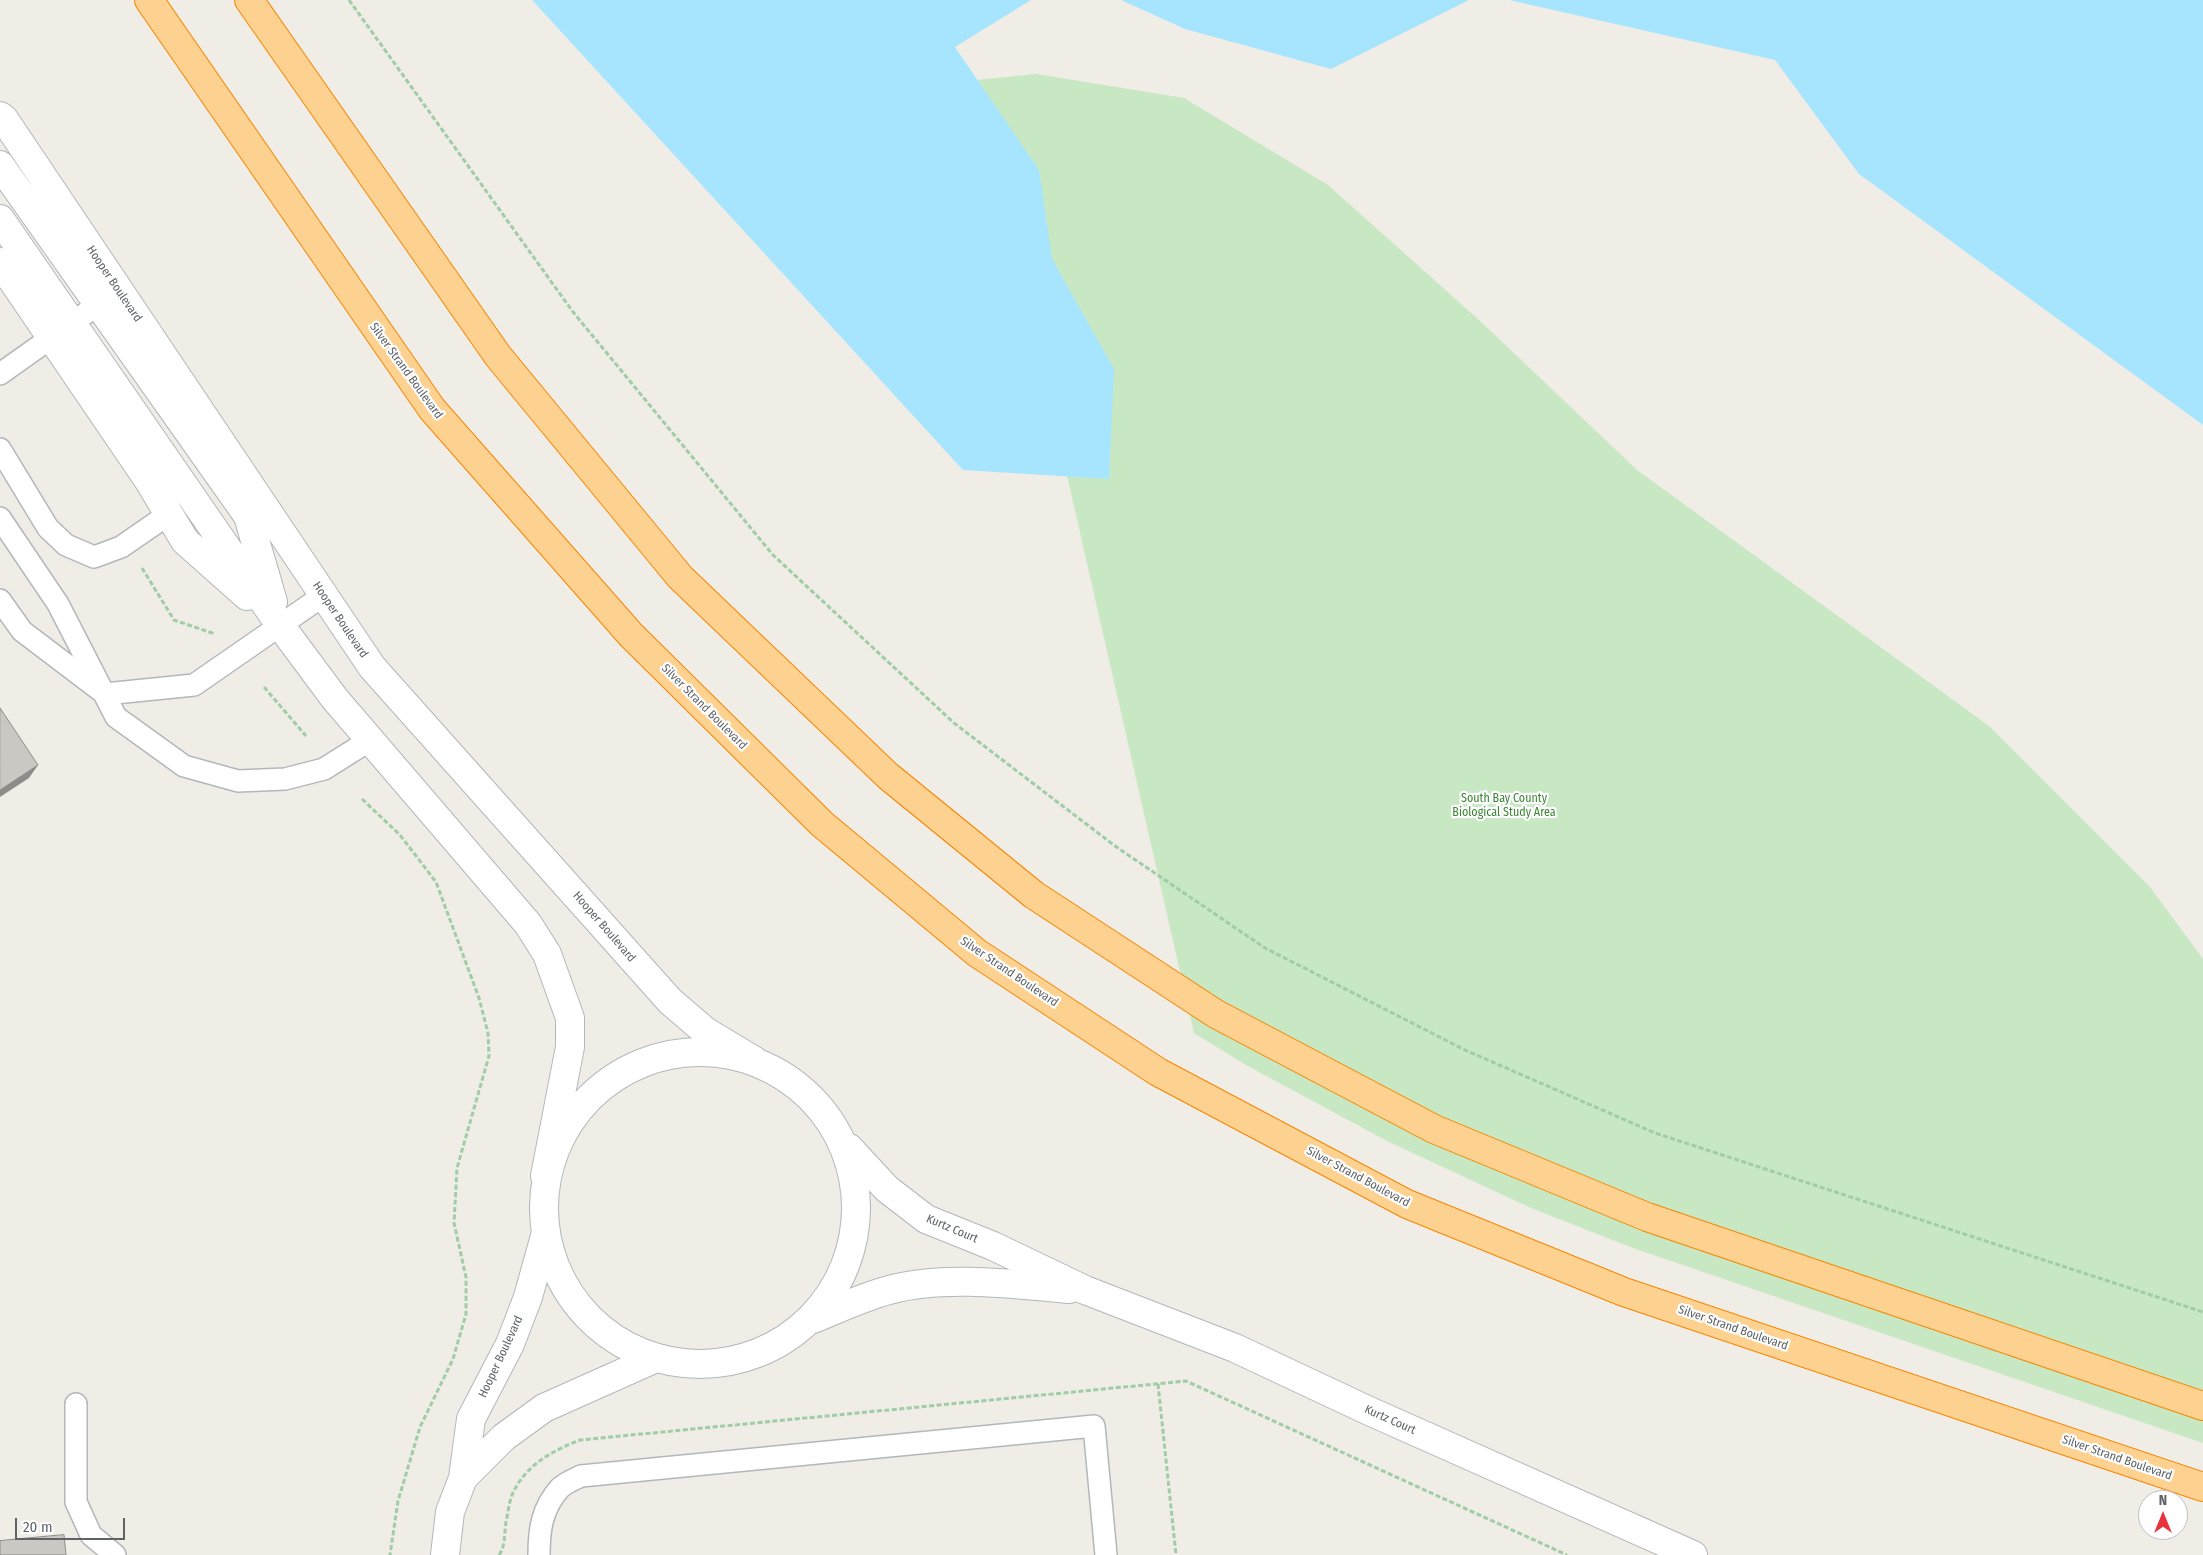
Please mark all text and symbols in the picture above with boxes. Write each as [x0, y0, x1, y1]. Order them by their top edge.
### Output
street label: Hooper Boulevard [83, 243, 145, 325]
street label: Silver Strand Boulevard [366, 320, 446, 422]
street label: Hooper Boulevard [309, 579, 371, 661]
street label: Silver Strand Boulevard [658, 661, 750, 753]
park label: South Bay County Biological Study Area [1452, 792, 1556, 820]
street label: Hooper Boulevard [569, 889, 639, 965]
street label: Silver Strand Boulevard [957, 934, 1061, 1010]
street label: Silver Strand Boulevard [1304, 1144, 1412, 1210]
street label: Kurtz Court [924, 1212, 980, 1246]
street label: Silver Strand Boulevard [1676, 1302, 1790, 1354]
street label: Hooper Boulevard [476, 1314, 526, 1400]
street label: Kurtz Court [1362, 1402, 1418, 1438]
street label: Silver Strand Boulevard [2060, 1432, 2174, 1484]
north arrow [2138, 1490, 2188, 1540]
text: N [2159, 1492, 2167, 1509]
scale bar [18, 1508, 128, 1540]
text: 20 m [23, 1518, 53, 1536]

